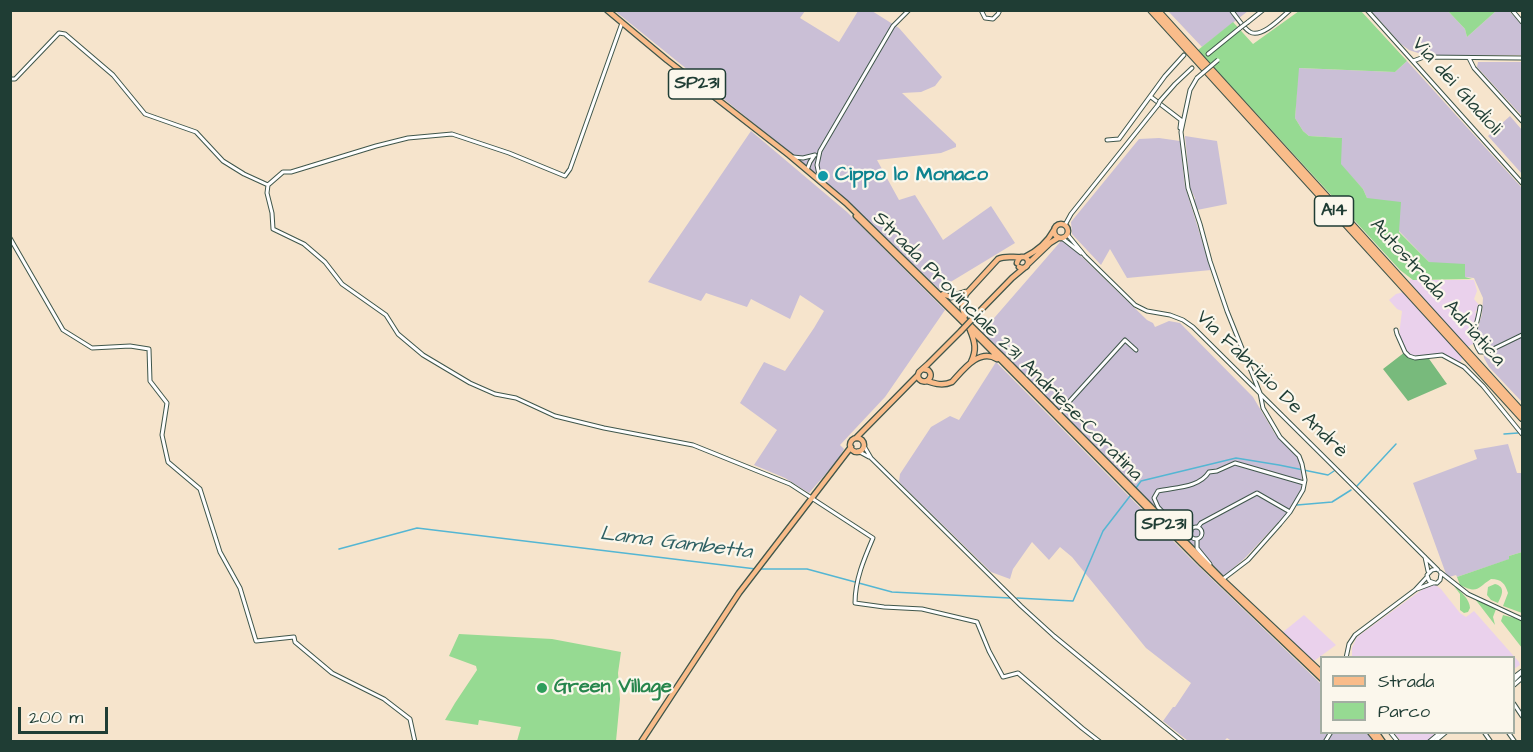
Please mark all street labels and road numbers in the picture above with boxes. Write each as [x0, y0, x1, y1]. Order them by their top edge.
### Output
street label: Via dei Gladioli [1406, 33, 1506, 141]
road number: SP231 [668, 69, 726, 99]
road number: A14 [1314, 196, 1354, 226]
street label: Strada Provinciale 231 Andriese-Coratina [867, 207, 1147, 487]
street label: Autostrada Adriatica [1364, 214, 1510, 372]
street label: Via Fabrizio De Andrè [1190, 306, 1352, 464]
road number: SP231 [1136, 510, 1192, 540]

